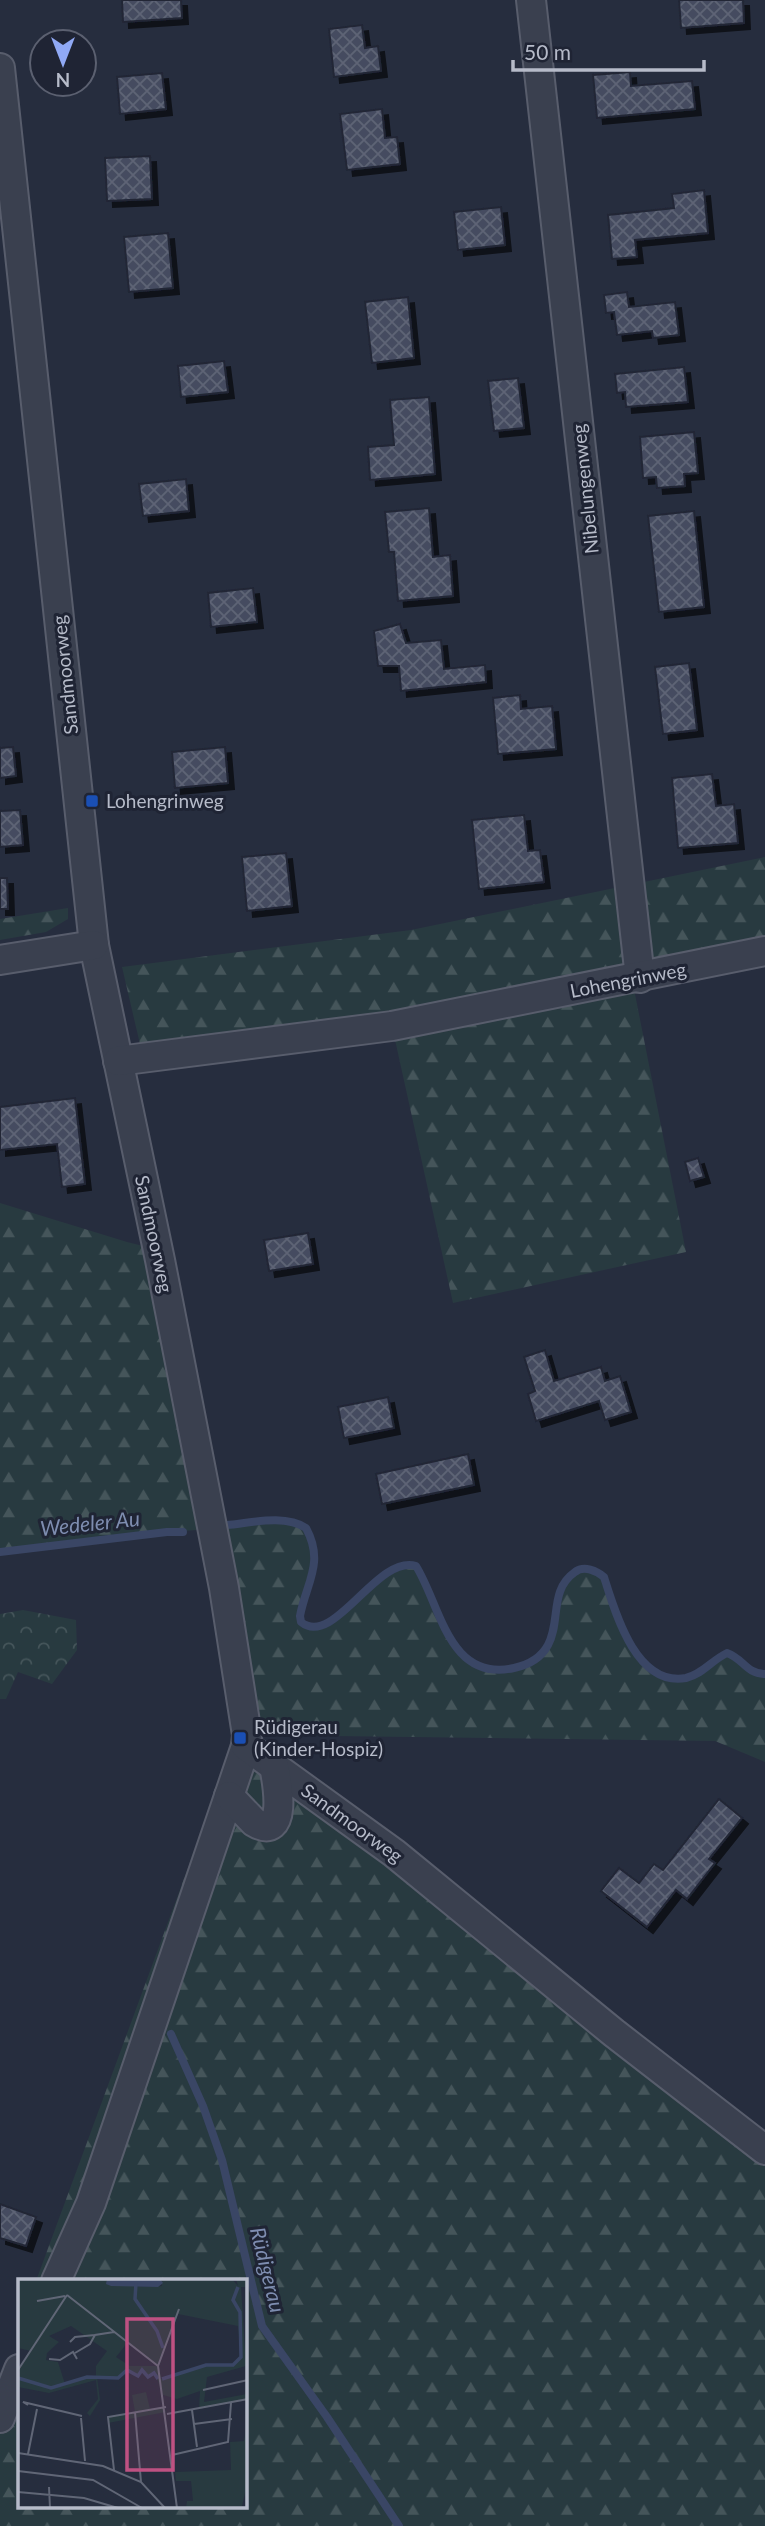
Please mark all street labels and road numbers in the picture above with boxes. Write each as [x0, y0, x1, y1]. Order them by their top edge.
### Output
street label: Nibelungenweg [566, 423, 603, 555]
street label: Sandmoorweg [47, 614, 82, 736]
street label: Lohengrinweg [568, 957, 688, 1002]
street label: Sandmoorweg [131, 1173, 178, 1295]
street label: Sandmoorweg [297, 1778, 408, 1867]

